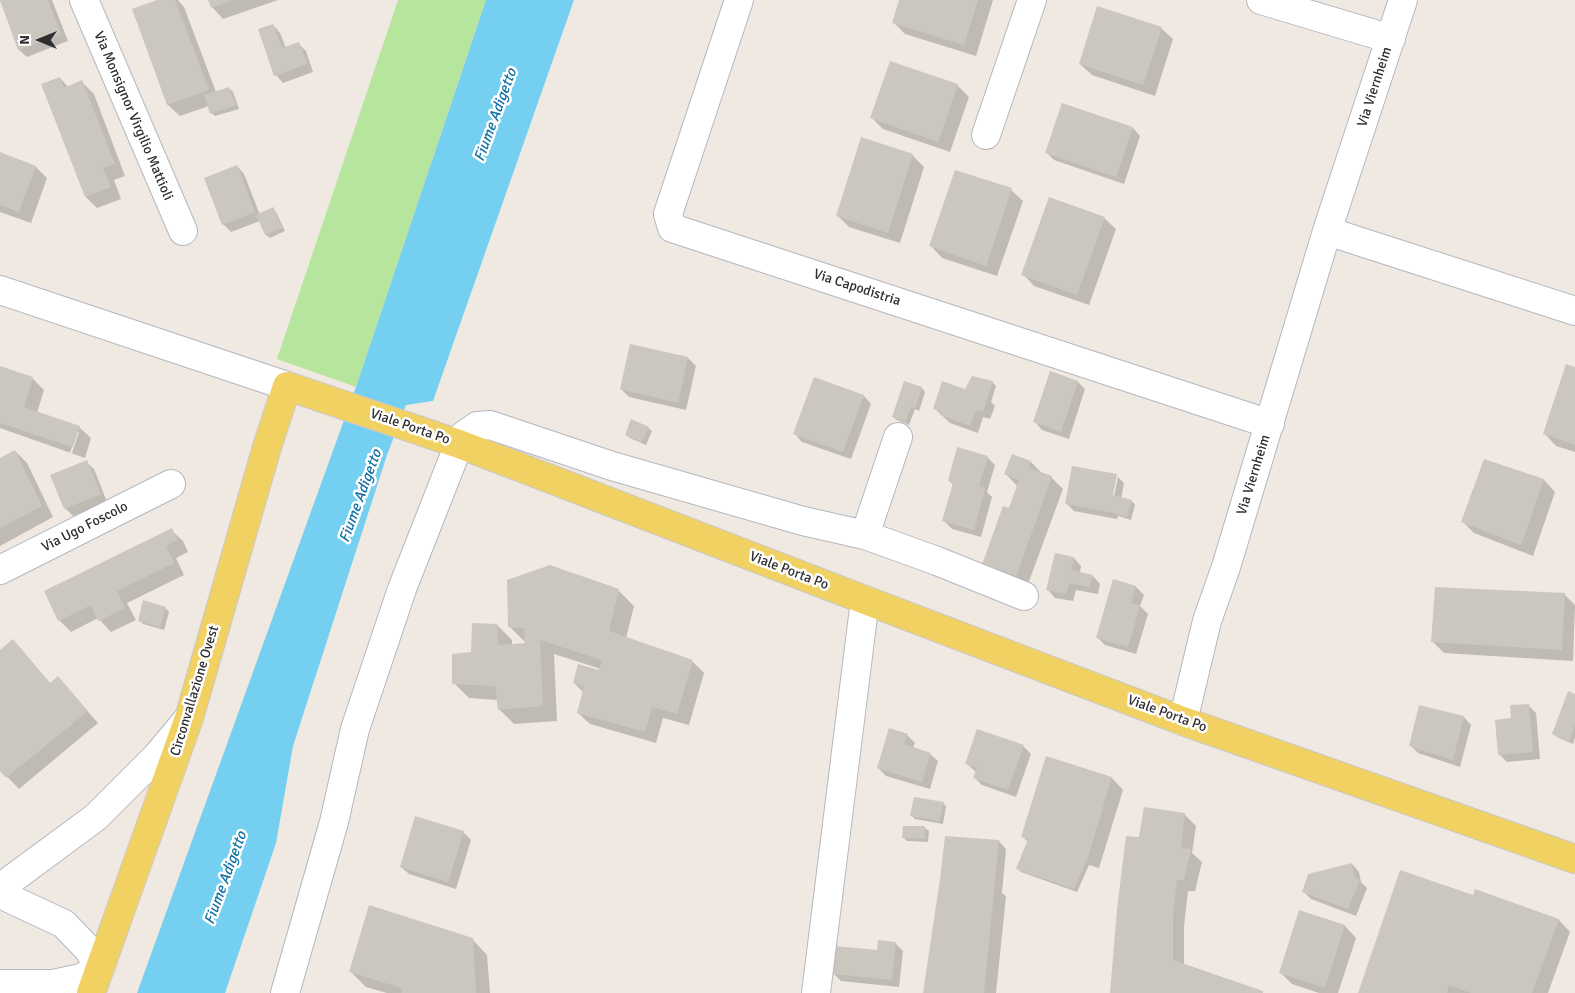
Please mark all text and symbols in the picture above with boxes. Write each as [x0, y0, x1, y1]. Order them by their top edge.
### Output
north arrow [15, 15, 65, 65]
street label: Via Monsignor Virgilio Mattioli [90, 29, 176, 203]
text: N [16, 35, 33, 45]
street label: Via Viernheim [1354, 45, 1396, 129]
water label: Fiume Adigetto [471, 66, 521, 164]
street label: Via Capodistria [811, 266, 903, 310]
street label: Viale Porta Po [368, 406, 452, 448]
street label: Via Viernheim [1234, 433, 1274, 517]
water label: Fiume Adigetto [336, 447, 386, 545]
street label: Via Ugo Foscolo [39, 498, 131, 556]
street label: Viale Porta Po [747, 548, 831, 594]
street label: Circonvallazione Ovest [167, 624, 223, 758]
street label: Viale Porta Po [1125, 692, 1209, 736]
water label: Fiume Adigetto [201, 829, 251, 927]

